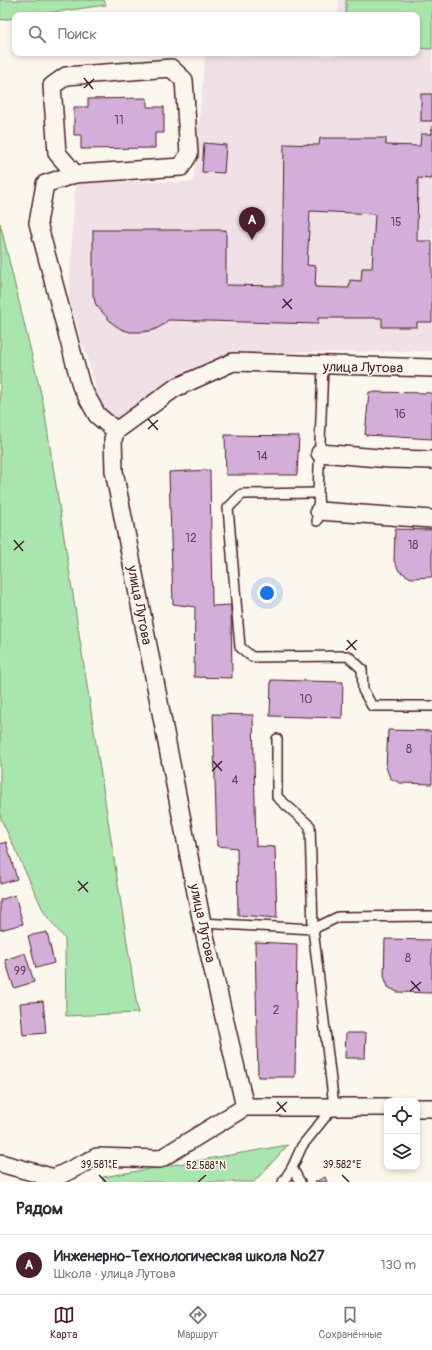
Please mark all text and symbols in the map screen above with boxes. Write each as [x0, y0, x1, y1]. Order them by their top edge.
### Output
search box [12, 12, 420, 56]
icon: search [26, 23, 48, 45]
text: Поиск [58, 25, 97, 44]
house number: 11 [114, 113, 124, 128]
pin: A [239, 207, 265, 240]
house number: 15 [390, 215, 402, 230]
street label: улица Лутова [322, 358, 403, 377]
house number: 16 [394, 407, 406, 422]
house number: 14 [256, 449, 268, 464]
house number: 12 [185, 531, 197, 546]
house number: 18 [408, 538, 418, 553]
street label: улица Лутова [123, 563, 156, 646]
your location [257, 583, 277, 603]
house number: 10 [300, 692, 312, 707]
house number: 8 [406, 742, 412, 757]
house number: 4 [232, 773, 239, 788]
street label: улица Лутова [186, 881, 219, 964]
house number: 8 [405, 951, 411, 966]
house number: 99 [14, 964, 26, 979]
house number: 2 [273, 1003, 280, 1018]
map controls [384, 1098, 420, 1170]
button: locate [384, 1098, 420, 1134]
button: layers [384, 1134, 420, 1170]
text: 39.581°E [81, 1159, 117, 1171]
text: 39.582°E [323, 1159, 361, 1171]
text: 52.588°N [186, 1160, 226, 1172]
text: Рядом [16, 1198, 63, 1219]
text: Инженерно-Технологическая школа №27 [54, 1247, 325, 1266]
text: A [25, 1257, 33, 1273]
text: 130 m [380, 1257, 416, 1273]
text: Школа · улица Лутова [54, 1266, 176, 1282]
tab: Карта [50, 1304, 77, 1341]
tab: Маршрут [177, 1304, 219, 1341]
tab: Сохранённые [319, 1304, 382, 1341]

